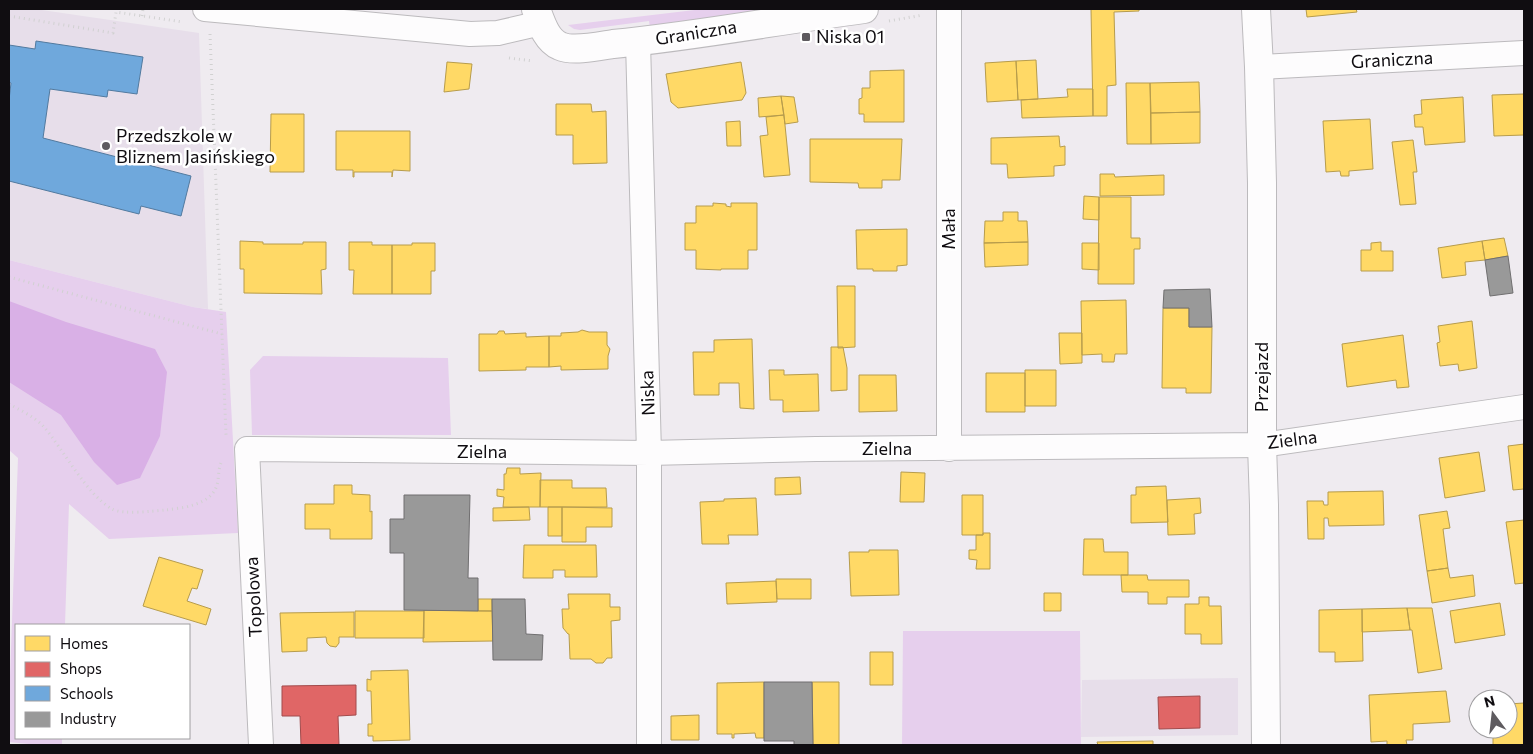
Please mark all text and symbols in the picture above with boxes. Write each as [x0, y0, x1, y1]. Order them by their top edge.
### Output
street label: Graniczna [654, 15, 738, 49]
place label: Niska 01 [816, 25, 884, 47]
marker: Niska 01 [800, 31, 812, 43]
street label: Graniczna [1350, 46, 1434, 72]
place label: Przedszkole w Bliznem Jasińskiego [116, 124, 275, 167]
marker: Przedszkole w Bliznem Jasińskiego [100, 140, 112, 152]
street label: Mała [937, 208, 959, 250]
street label: Przejazd [1250, 342, 1272, 412]
street label: Niska [635, 370, 659, 416]
street label: Zielna [1265, 425, 1318, 453]
street label: Zielna [862, 437, 912, 459]
street label: Zielna [457, 440, 507, 462]
street label: Topolowa [240, 556, 266, 638]
legend [15, 624, 190, 739]
text: Homes [60, 634, 108, 652]
text: Shops [60, 659, 102, 677]
text: Schools [60, 684, 114, 702]
north arrow [1468, 689, 1518, 739]
text: N [1482, 691, 1497, 711]
text: Industry [60, 709, 117, 727]

